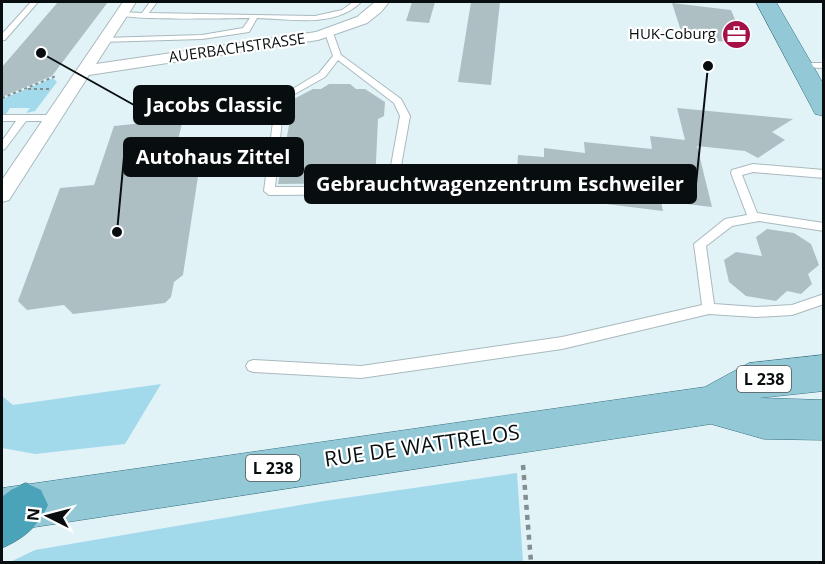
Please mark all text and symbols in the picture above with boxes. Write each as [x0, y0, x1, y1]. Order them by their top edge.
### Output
office icon: HUK-Coburg [721, 18, 753, 50]
place label: HUK-Coburg [629, 23, 716, 43]
street label: AUERBACHSTRASSE [167, 28, 306, 66]
callout: Jacobs Classic [134, 86, 294, 124]
text: Jacobs Classic [144, 91, 282, 118]
callout: Autohaus Zittel [124, 138, 303, 176]
text: Autohaus Zittel [136, 143, 290, 170]
callout: Gebrauchtwagenzentrum Eschweiler [305, 165, 696, 203]
text: Gebrauchtwagenzentrum Eschweiler [316, 170, 684, 197]
road number: L 238 [737, 366, 791, 392]
street label: RUE DE WATTRELOS [322, 417, 521, 473]
road number: L 238 [246, 455, 300, 481]
north arrow [18, 486, 78, 546]
text: N [21, 507, 45, 522]

